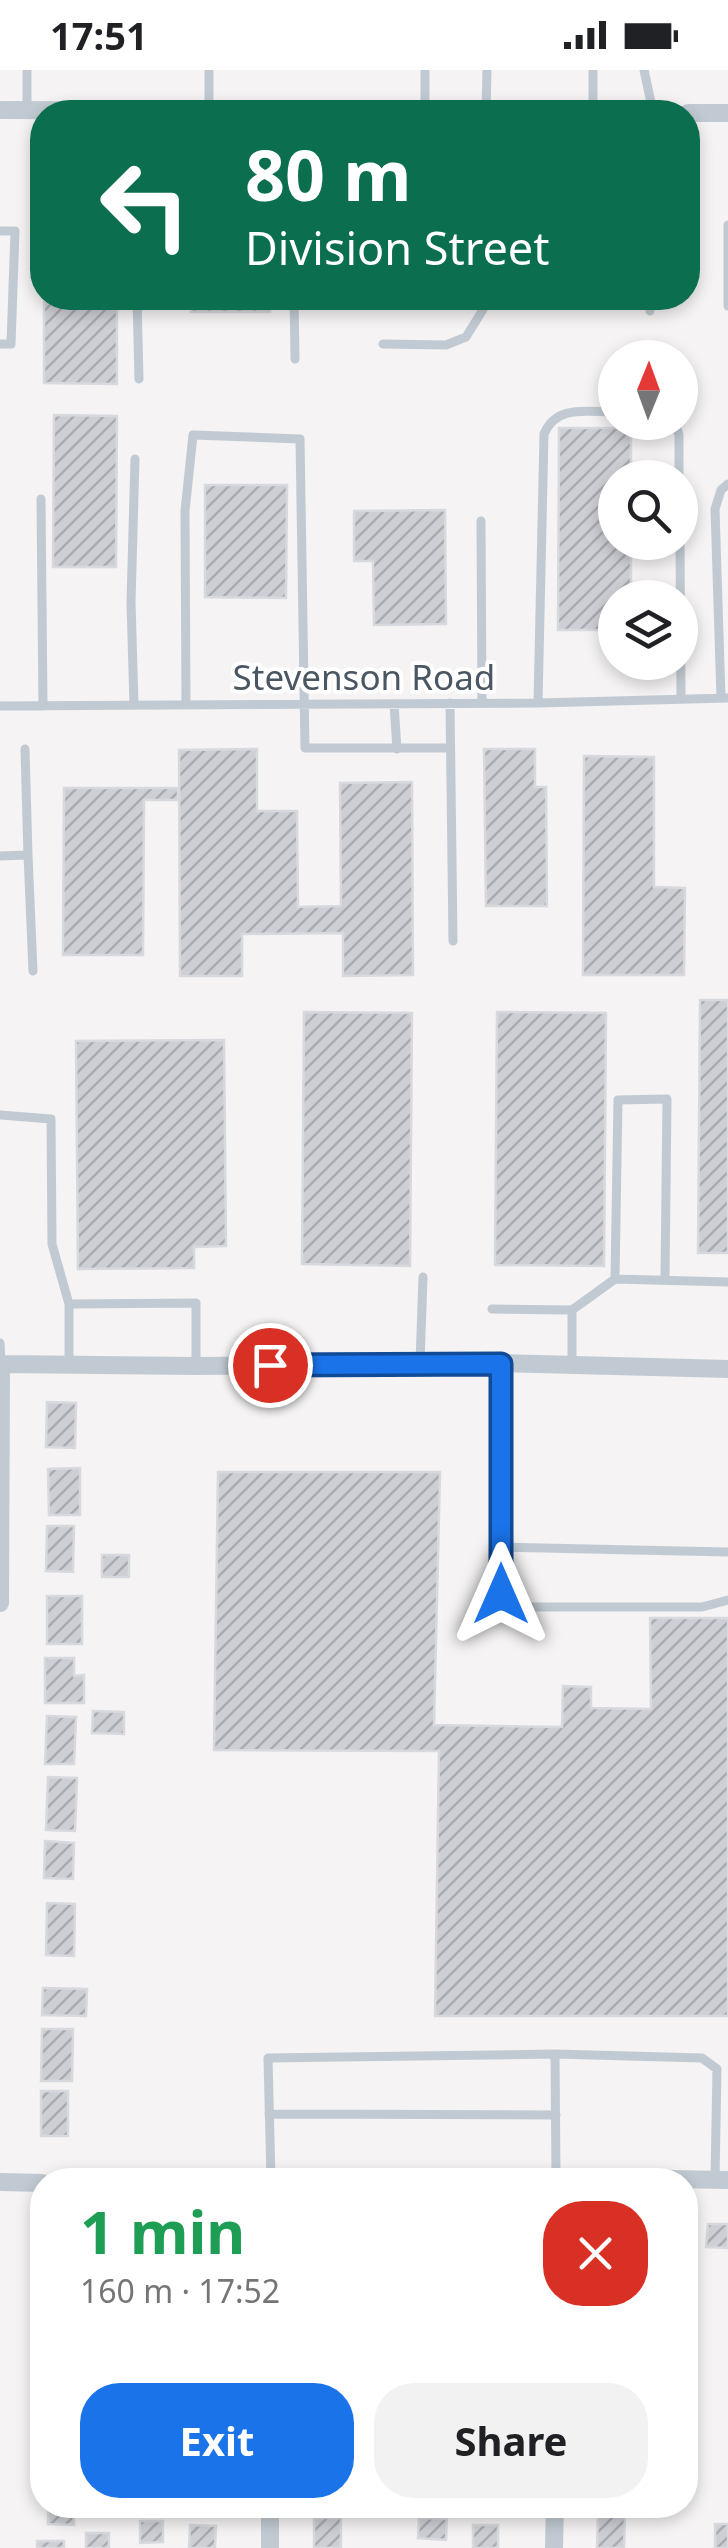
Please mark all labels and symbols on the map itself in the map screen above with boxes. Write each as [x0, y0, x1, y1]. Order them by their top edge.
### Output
north arrow [598, 340, 698, 440]
street label: Stevenson Road [233, 653, 495, 700]
pin [228, 1323, 313, 1408]
position arrow [449, 1542, 553, 1646]

